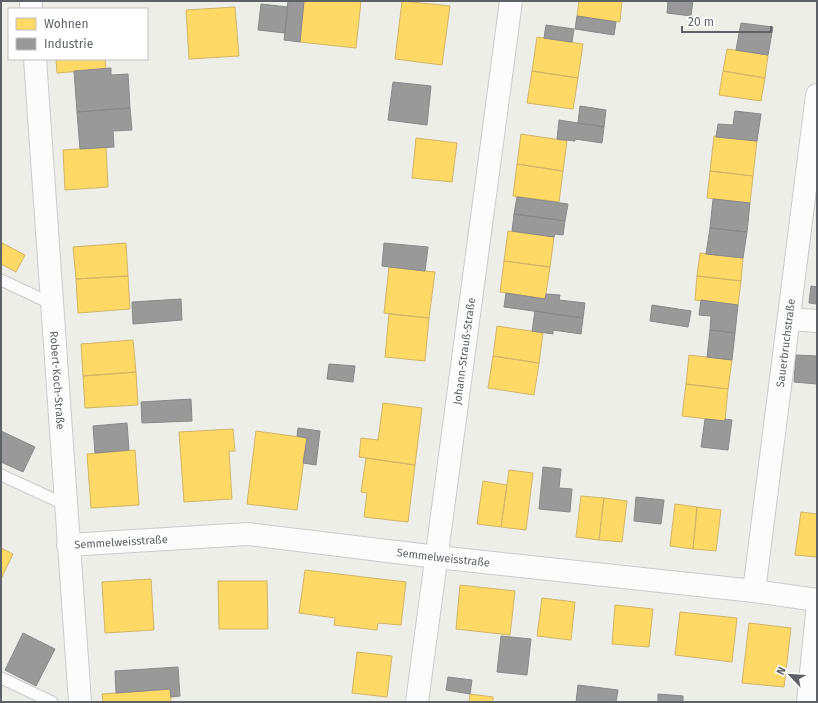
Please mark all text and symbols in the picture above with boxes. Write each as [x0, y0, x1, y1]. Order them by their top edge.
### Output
legend [8, 8, 148, 60]
scale bar [682, 8, 771, 34]
text: 20 m [688, 15, 714, 29]
text: Wohnen [44, 17, 88, 31]
text: Industrie [44, 37, 93, 51]
street label: Johann-Strauß-Straße [451, 297, 478, 406]
street label: Sauerbruchstraße [774, 298, 798, 388]
street label: Robert-Koch-Straße [47, 331, 67, 430]
street label: Semmelweisstraße [74, 533, 168, 552]
street label: Semmelweisstraße [396, 546, 490, 570]
north arrow [770, 655, 810, 695]
text: N [774, 665, 789, 677]

